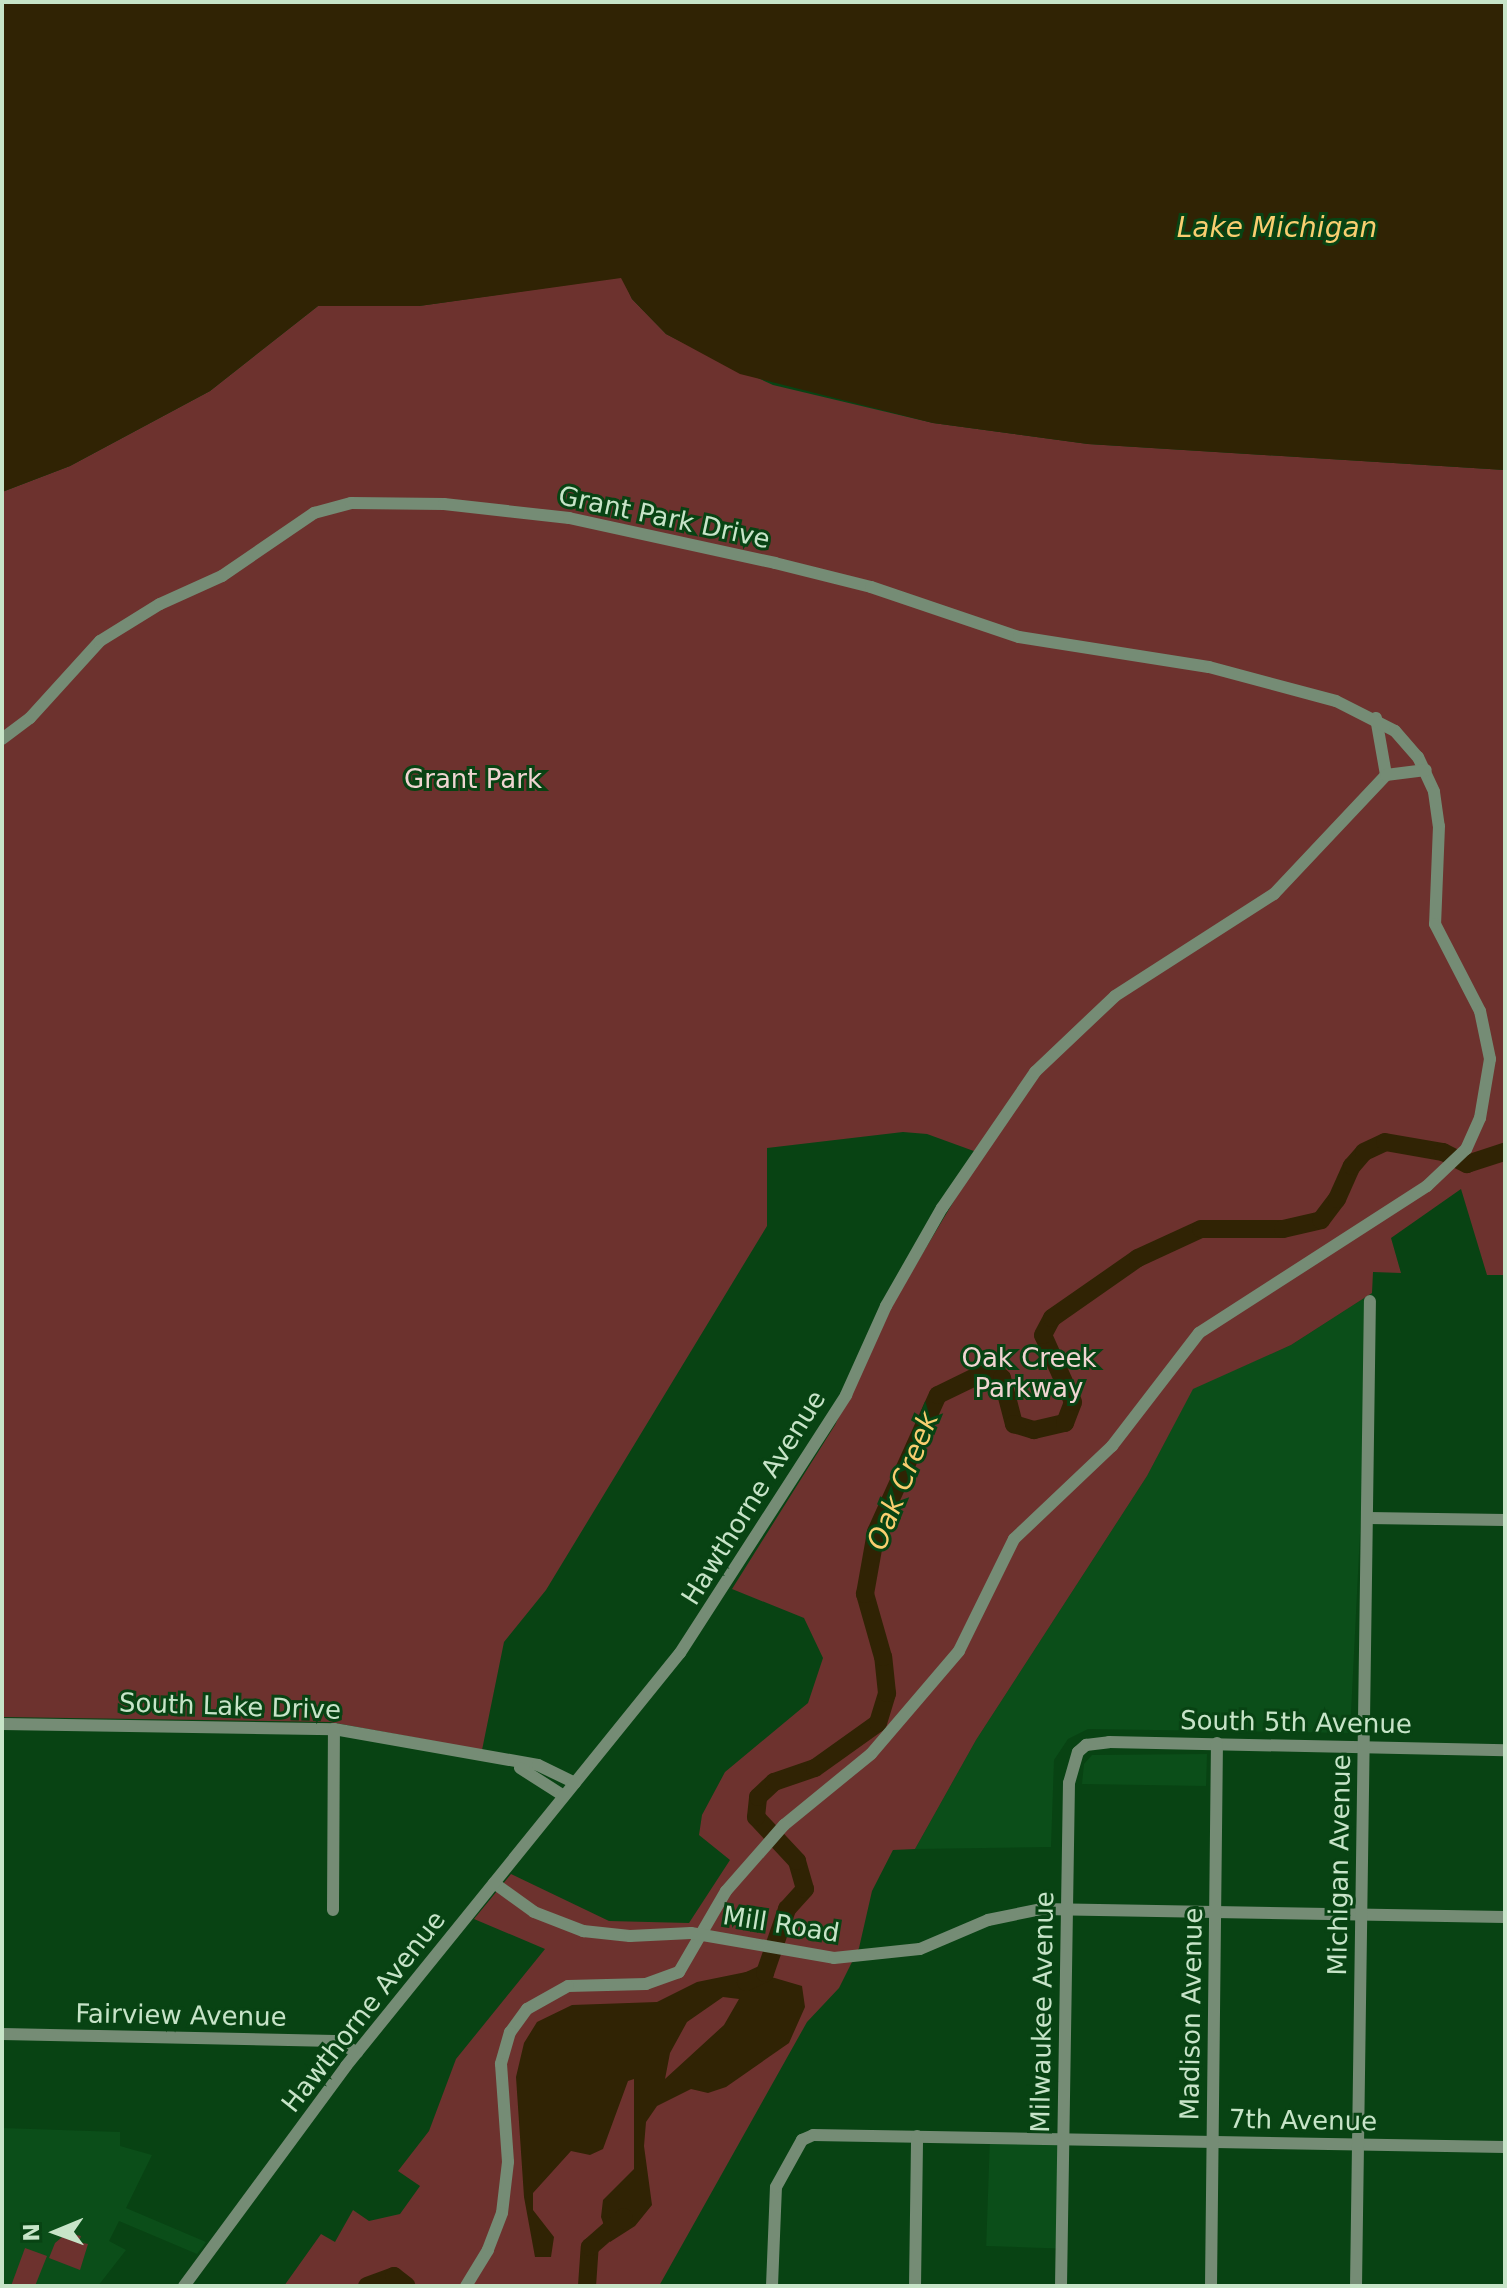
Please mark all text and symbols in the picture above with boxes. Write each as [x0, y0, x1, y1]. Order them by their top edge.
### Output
water label: Lake Michigan [1177, 211, 1377, 245]
street label: Grant Park Drive [555, 480, 773, 556]
park label: Grant Park [404, 764, 542, 796]
park label: Oak Creek Parkway [961, 1343, 1097, 1404]
street label: Hawthorne Avenue [675, 1385, 833, 1611]
water label: Oak Creek [860, 1407, 946, 1555]
street label: South Lake Drive [119, 1688, 341, 1726]
street label: South 5th Avenue [1180, 1705, 1412, 1741]
street label: Michigan Avenue [1322, 1754, 1358, 1976]
street label: Milwaukee Avenue [1025, 1891, 1061, 2133]
street label: Mill Road [720, 1900, 842, 1950]
street label: Hawthorne Avenue [276, 1905, 452, 2119]
street label: Madison Avenue [1175, 1907, 1209, 2121]
street label: Fairview Avenue [75, 1999, 287, 2033]
street label: 7th Avenue [1229, 2104, 1377, 2138]
north arrow [16, 2192, 96, 2272]
text: N [19, 2223, 44, 2242]

